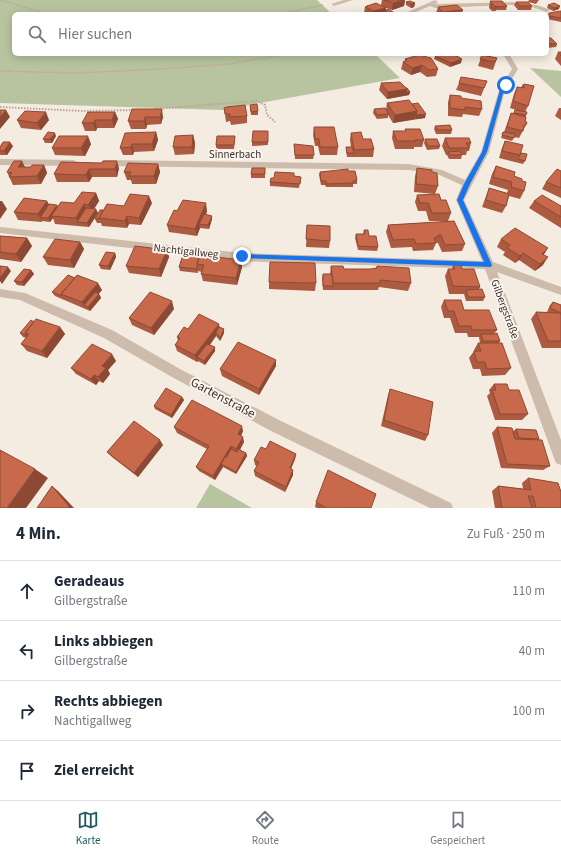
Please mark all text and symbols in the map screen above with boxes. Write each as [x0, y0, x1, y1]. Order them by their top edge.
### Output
search box [12, 12, 549, 56]
icon: search [26, 23, 48, 45]
text: Hier suchen [58, 24, 132, 45]
route start [497, 76, 515, 94]
street label: Sinnerbach [209, 147, 261, 162]
street label: Nachtigallweg [153, 240, 220, 262]
route end [233, 247, 251, 265]
street label: Gilbergstraße [487, 277, 523, 341]
street label: Gartenstraße [187, 373, 259, 423]
text: 4 Min. [16, 522, 61, 546]
text: Zu Fuß · 250 m [467, 525, 545, 543]
text: Geradeaus [54, 571, 124, 592]
icon: ahead [16, 580, 38, 602]
text: 110 m [512, 582, 545, 600]
text: Gilbergstraße [54, 592, 127, 610]
text: Links abbiegen [54, 631, 153, 652]
icon: left [16, 640, 38, 662]
text: 40 m [519, 642, 545, 660]
text: Gilbergstraße [54, 652, 127, 670]
text: Rechts abbiegen [54, 691, 163, 712]
icon: right [16, 700, 38, 722]
text: 100 m [512, 702, 545, 720]
text: Nachtigallweg [54, 712, 131, 730]
icon: arrive [16, 760, 38, 782]
text: Ziel erreicht [54, 760, 134, 781]
tab: Karte [76, 809, 100, 848]
tab: Route [252, 809, 279, 848]
tab: Gespeichert [430, 809, 485, 848]

